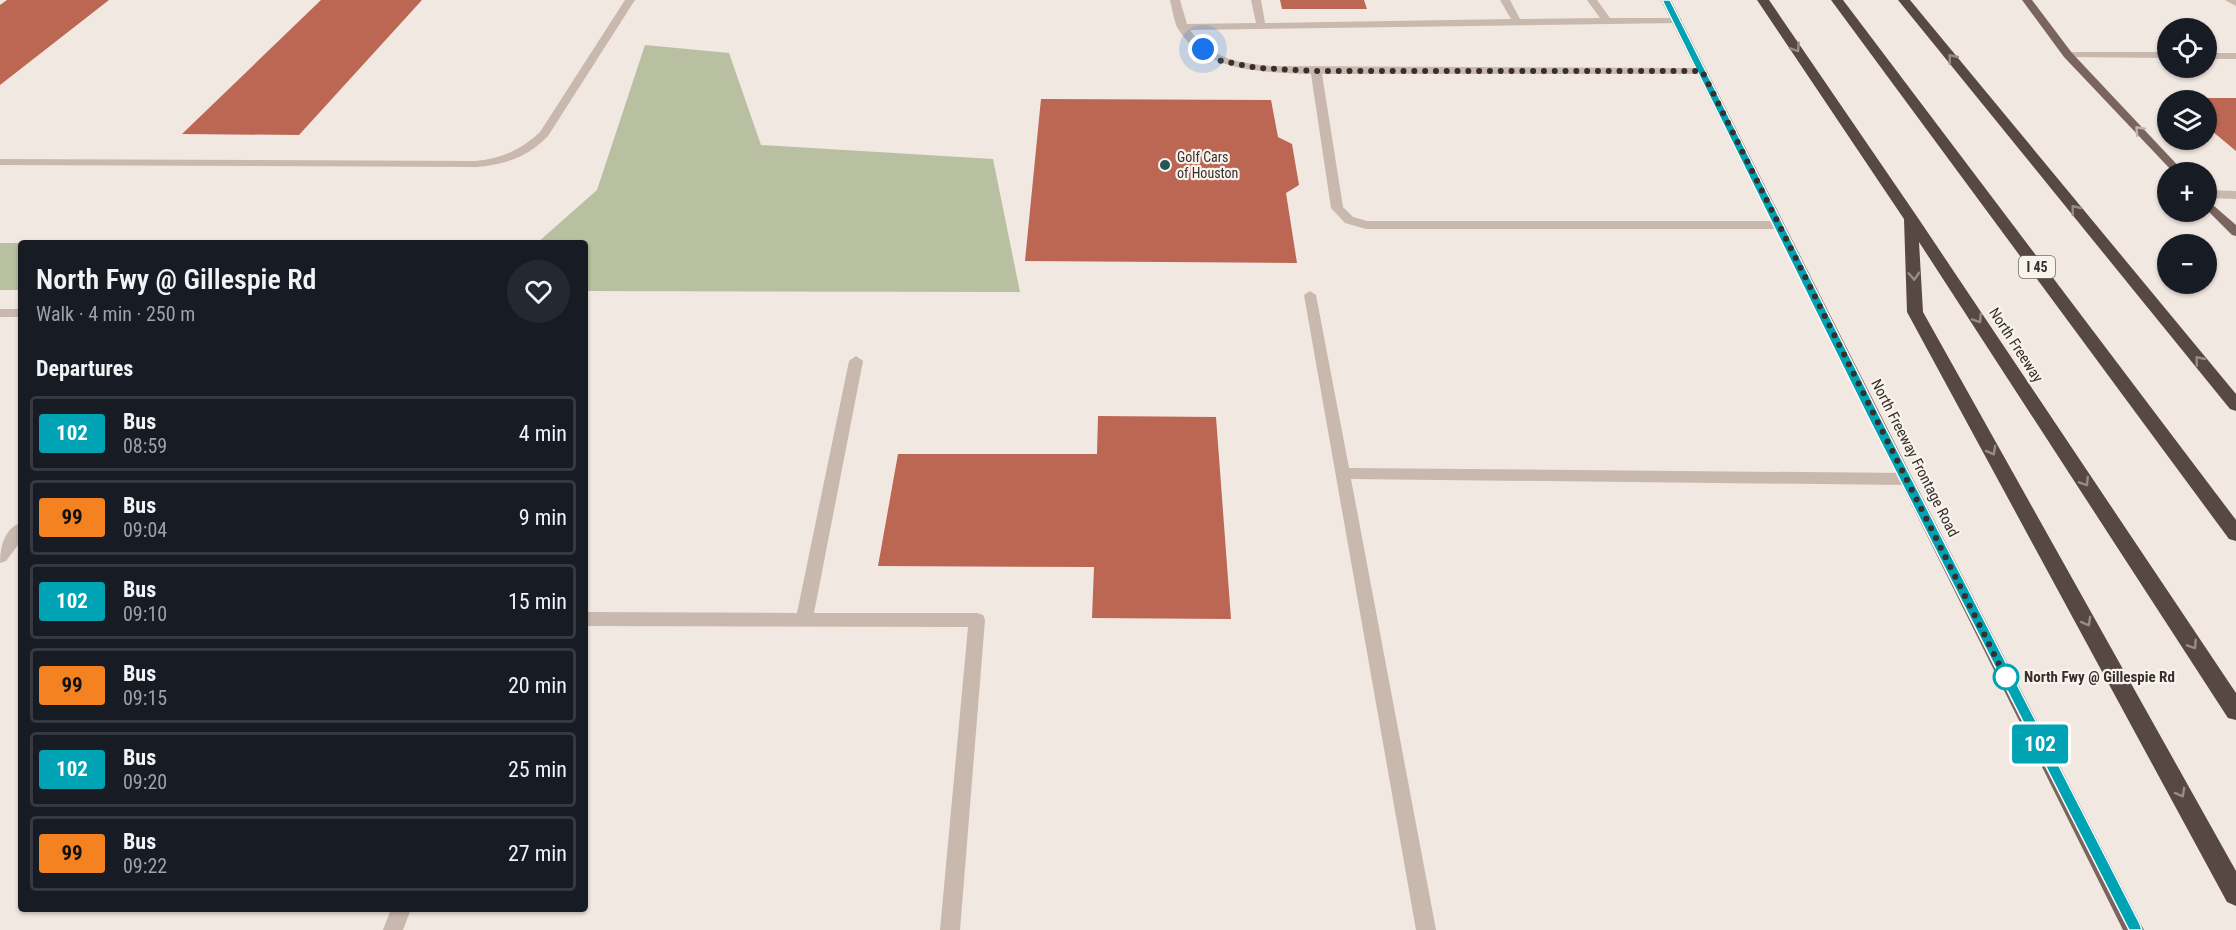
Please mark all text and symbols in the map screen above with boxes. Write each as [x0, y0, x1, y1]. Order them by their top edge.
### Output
map controls [2157, 18, 2217, 294]
button: locate [2157, 18, 2217, 78]
your location [1188, 34, 1218, 64]
one-way arrow [1789, 42, 1800, 53]
one-way arrow [1948, 54, 1959, 65]
button: layers [2157, 90, 2217, 150]
one-way arrow [2135, 126, 2146, 137]
place label: Golf Cars of Houston [1177, 149, 1238, 181]
marker: Golf Cars of Houston [1158, 158, 1172, 172]
button: + [2157, 162, 2217, 222]
one-way arrow [2072, 205, 2083, 216]
button: − [2157, 234, 2217, 294]
road number: I 45 [2019, 256, 2055, 278]
button: heart [507, 260, 570, 323]
text: North Fwy @ Gillespie Rd [36, 263, 316, 296]
one-way arrow [1907, 272, 1920, 281]
text: Walk · 4 min · 250 m [36, 302, 195, 326]
street label: North Freeway [1985, 304, 2047, 386]
one-way arrow [1971, 313, 1982, 324]
text: Departures [36, 356, 133, 381]
one-way arrow [2195, 356, 2206, 367]
street label: North Freeway Frontage Road [1867, 376, 1963, 540]
text: Bus [123, 409, 156, 434]
text: 102 [56, 421, 88, 445]
text: 4 min [519, 421, 567, 446]
text: 08:59 [123, 434, 167, 458]
one-way arrow [1985, 445, 1997, 456]
one-way arrow [2078, 476, 2090, 486]
text: Bus [123, 493, 156, 518]
text: 99 [61, 505, 83, 529]
text: 9 min [519, 505, 567, 530]
text: 09:04 [123, 518, 167, 542]
text: Bus [123, 577, 156, 602]
text: 102 [56, 589, 88, 613]
text: 15 min [508, 589, 567, 614]
text: 09:10 [123, 602, 167, 626]
one-way arrow [2079, 616, 2091, 626]
one-way arrow [2185, 639, 2197, 649]
text: Bus [123, 661, 156, 686]
marker: North Fwy @ Gillespie Rd [1993, 664, 2019, 690]
place label: North Fwy @ Gillespie Rd [2024, 668, 2175, 686]
text: 99 [61, 673, 83, 697]
text: 20 min [508, 673, 567, 698]
text: 09:15 [123, 686, 167, 710]
line badge: 102 [2006, 724, 2074, 764]
text: 102 [2024, 732, 2056, 756]
text: Bus [123, 745, 156, 770]
text: 102 [56, 757, 88, 781]
text: 25 min [508, 757, 567, 782]
text: 09:20 [123, 770, 167, 794]
one-way arrow [2174, 787, 2185, 797]
text: Bus [123, 829, 156, 854]
text: 99 [61, 841, 83, 865]
text: 27 min [508, 841, 567, 866]
text: 09:22 [123, 854, 167, 878]

